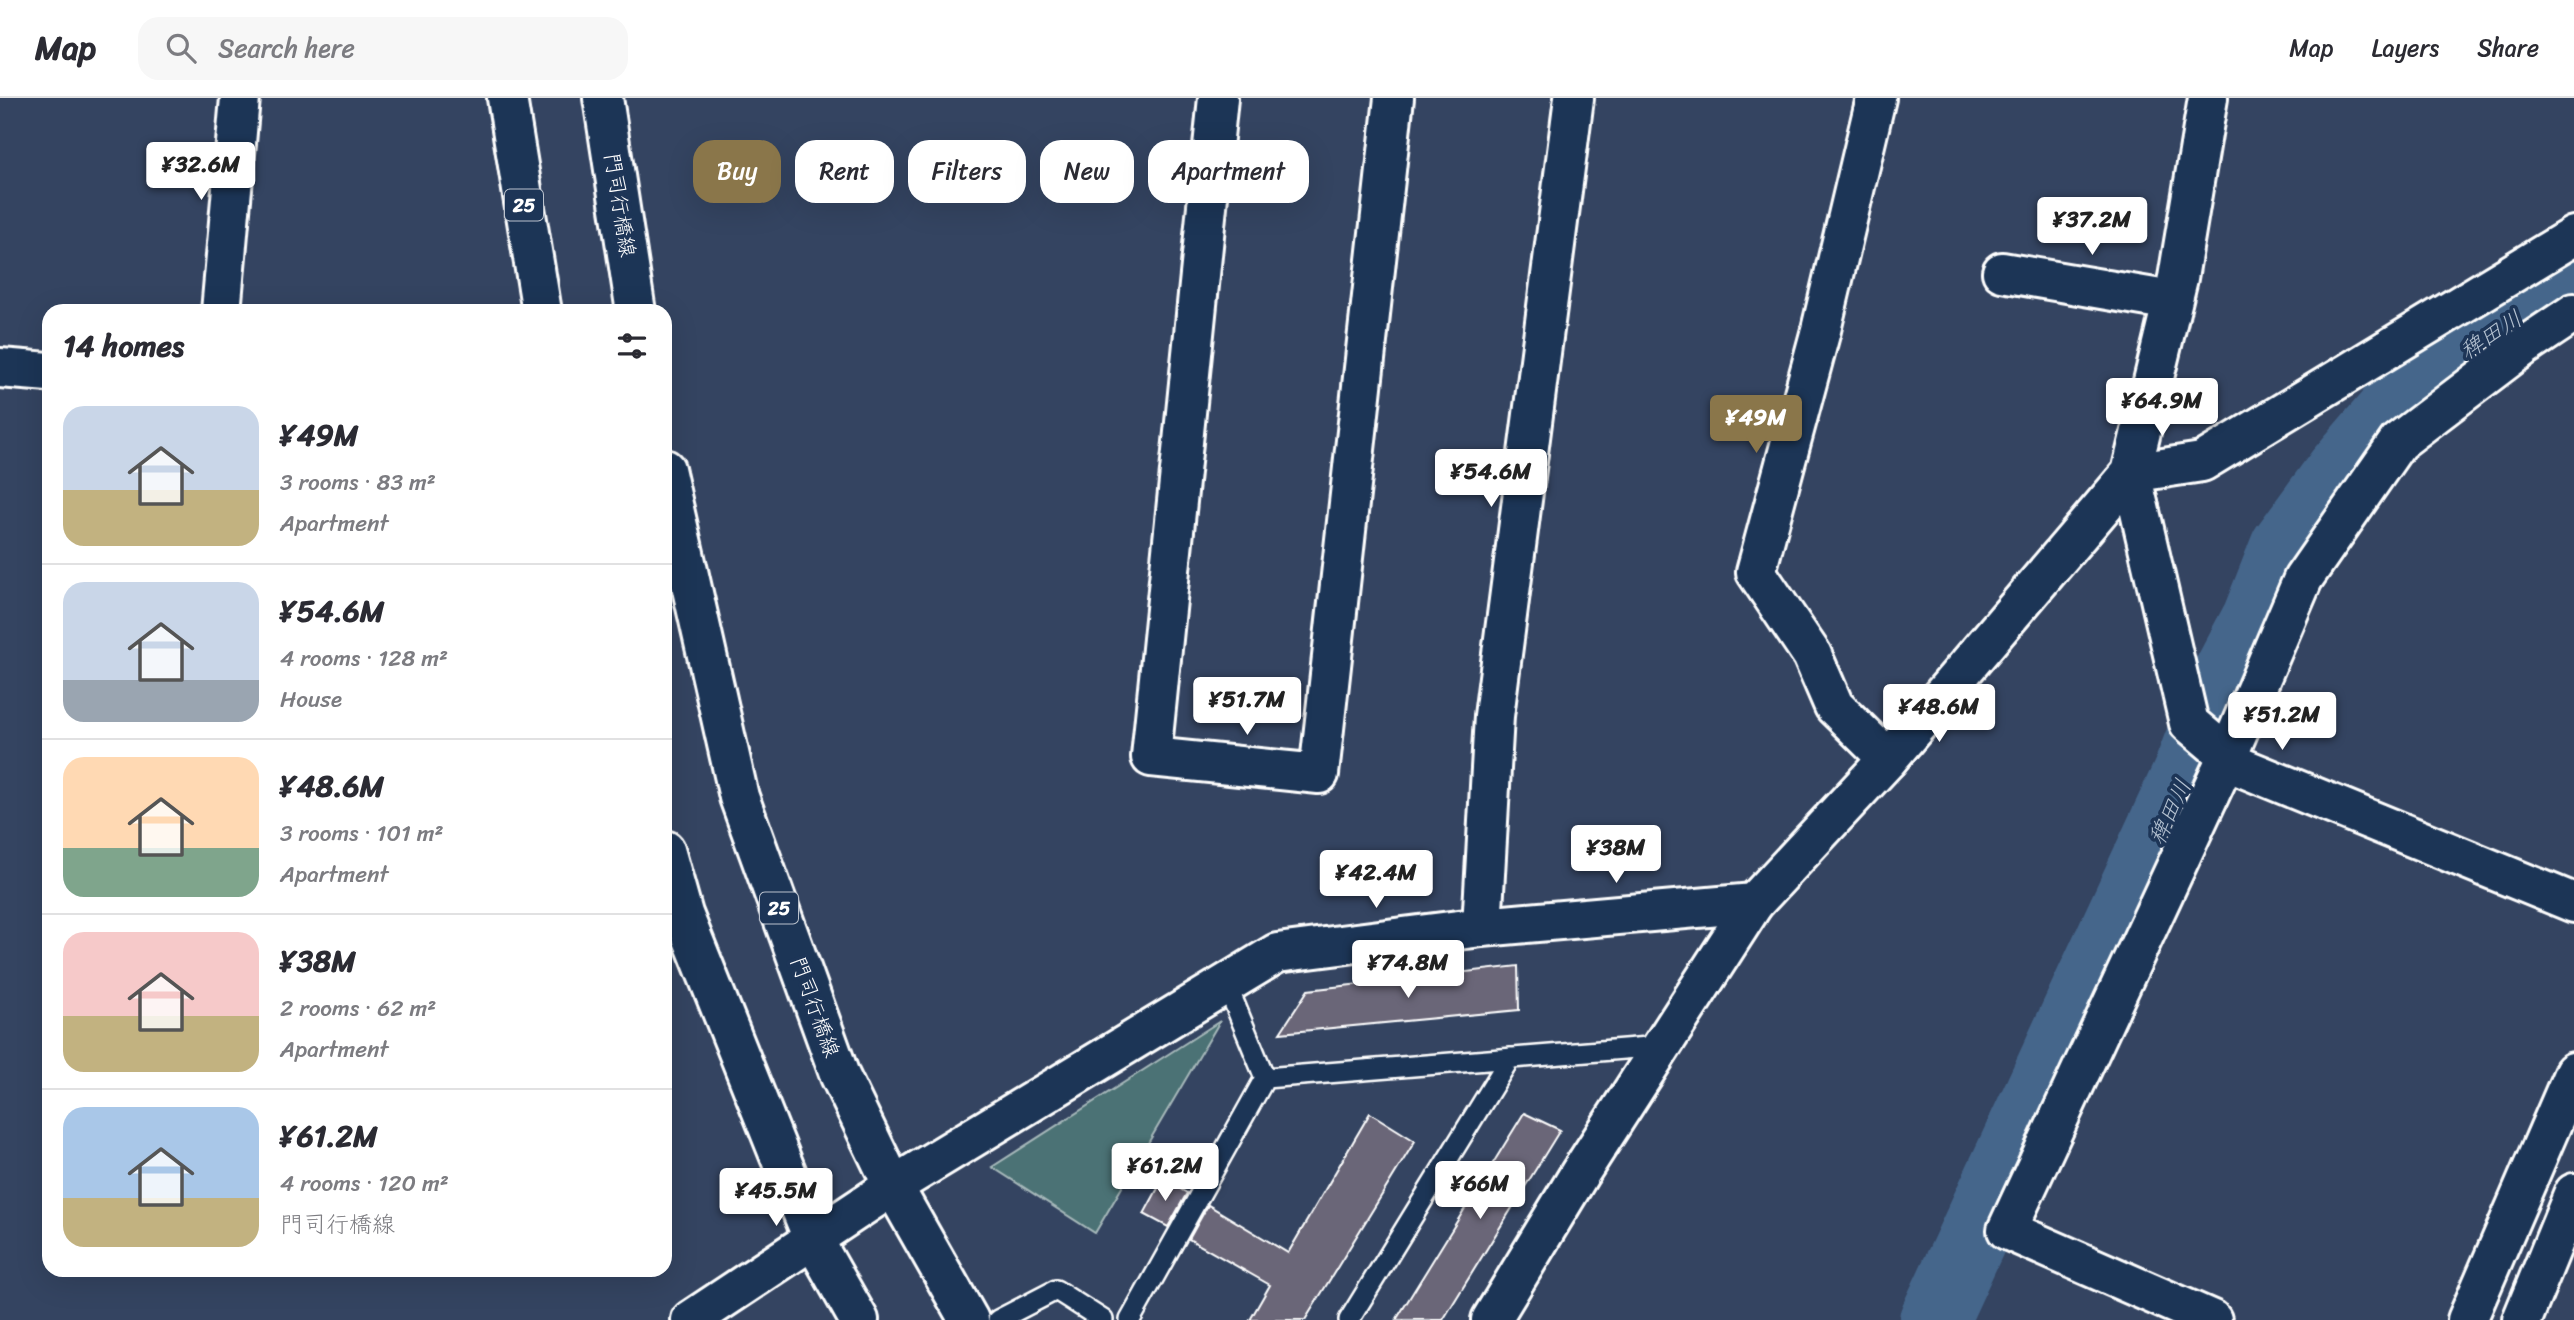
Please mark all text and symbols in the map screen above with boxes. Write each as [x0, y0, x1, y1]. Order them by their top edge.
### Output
search box [138, 17, 628, 80]
text: Map [35, 19, 96, 77]
text: Search here [218, 25, 355, 71]
text: Map [2289, 27, 2334, 69]
text: Layers [2372, 27, 2439, 69]
text: Share [2477, 27, 2539, 69]
icon: search [162, 29, 200, 67]
chip: Buy [693, 140, 781, 203]
chip: Rent [795, 140, 894, 203]
chip: Filters [908, 140, 1026, 203]
chip: New [1040, 140, 1134, 203]
chip: Apartment [1148, 140, 1309, 203]
pin: ¥32.6M [144, 142, 258, 202]
text: ¥32.6M [162, 144, 240, 185]
street label: 門司行橋線 [593, 150, 647, 260]
road number: 25 [505, 190, 543, 220]
pin: ¥37.2M [2035, 198, 2149, 257]
text: ¥37.2M [2053, 199, 2131, 240]
water label: 稗田川 [2451, 299, 2531, 371]
text: 14 homes [63, 319, 184, 373]
icon: filters [613, 327, 651, 365]
pin: ¥64.9M [2105, 378, 2219, 438]
text: ¥64.9M [2122, 380, 2202, 421]
pin: ¥49M [1715, 396, 1797, 455]
text: ¥49M [1726, 397, 1786, 438]
text: ¥49M [280, 408, 358, 462]
icon: home [119, 434, 203, 518]
pin: ¥54.6M [1434, 450, 1548, 509]
text: ¥54.6M [1451, 451, 1531, 492]
text: 3 rooms · 83 m² [280, 462, 436, 503]
text: Apartment [280, 503, 389, 544]
text: ¥54.6M [280, 584, 384, 638]
icon: home [119, 610, 203, 694]
text: 4 rooms · 128 m² [280, 638, 448, 679]
pin: ¥51.7M [1190, 678, 1304, 737]
text: House [280, 679, 342, 720]
text: ¥51.7M [1209, 679, 1285, 720]
pin: ¥48.6M [1882, 684, 1996, 744]
text: ¥48.6M [1899, 686, 1979, 727]
pin: ¥51.2M [2225, 692, 2339, 752]
text: ¥51.2M [2244, 694, 2320, 735]
text: ¥48.6M [280, 759, 384, 813]
water label: 稗田川 [2137, 772, 2203, 852]
icon: home [119, 785, 203, 869]
text: 3 rooms · 101 m² [280, 813, 444, 854]
pin: ¥38M [1575, 826, 1657, 885]
text: ¥38M [1587, 827, 1645, 868]
pin: ¥42.4M [1319, 850, 1433, 910]
text: ¥42.4M [1336, 852, 1416, 893]
text: Apartment [280, 854, 389, 895]
road number: 25 [760, 892, 798, 923]
text: ¥38M [280, 934, 356, 988]
pin: ¥74.8M [1351, 940, 1465, 1000]
text: ¥74.8M [1368, 942, 1448, 983]
street label: 門司行橋線 [779, 951, 851, 1063]
icon: home [119, 960, 203, 1044]
text: 2 rooms · 62 m² [280, 988, 436, 1029]
text: Apartment [280, 1029, 389, 1070]
text: ¥61.2M [280, 1109, 377, 1163]
icon: home [119, 1135, 203, 1219]
pin: ¥61.2M [1108, 1144, 1222, 1203]
text: ¥61.2M [1128, 1145, 1202, 1186]
pin: ¥66M [1439, 1162, 1521, 1221]
text: 4 rooms · 120 m² [280, 1163, 449, 1204]
text: ¥66M [1451, 1163, 1509, 1204]
pin: ¥45.5M [719, 1168, 833, 1228]
text: ¥45.5M [736, 1170, 816, 1211]
text: 門司行橋線 [280, 1204, 395, 1245]

